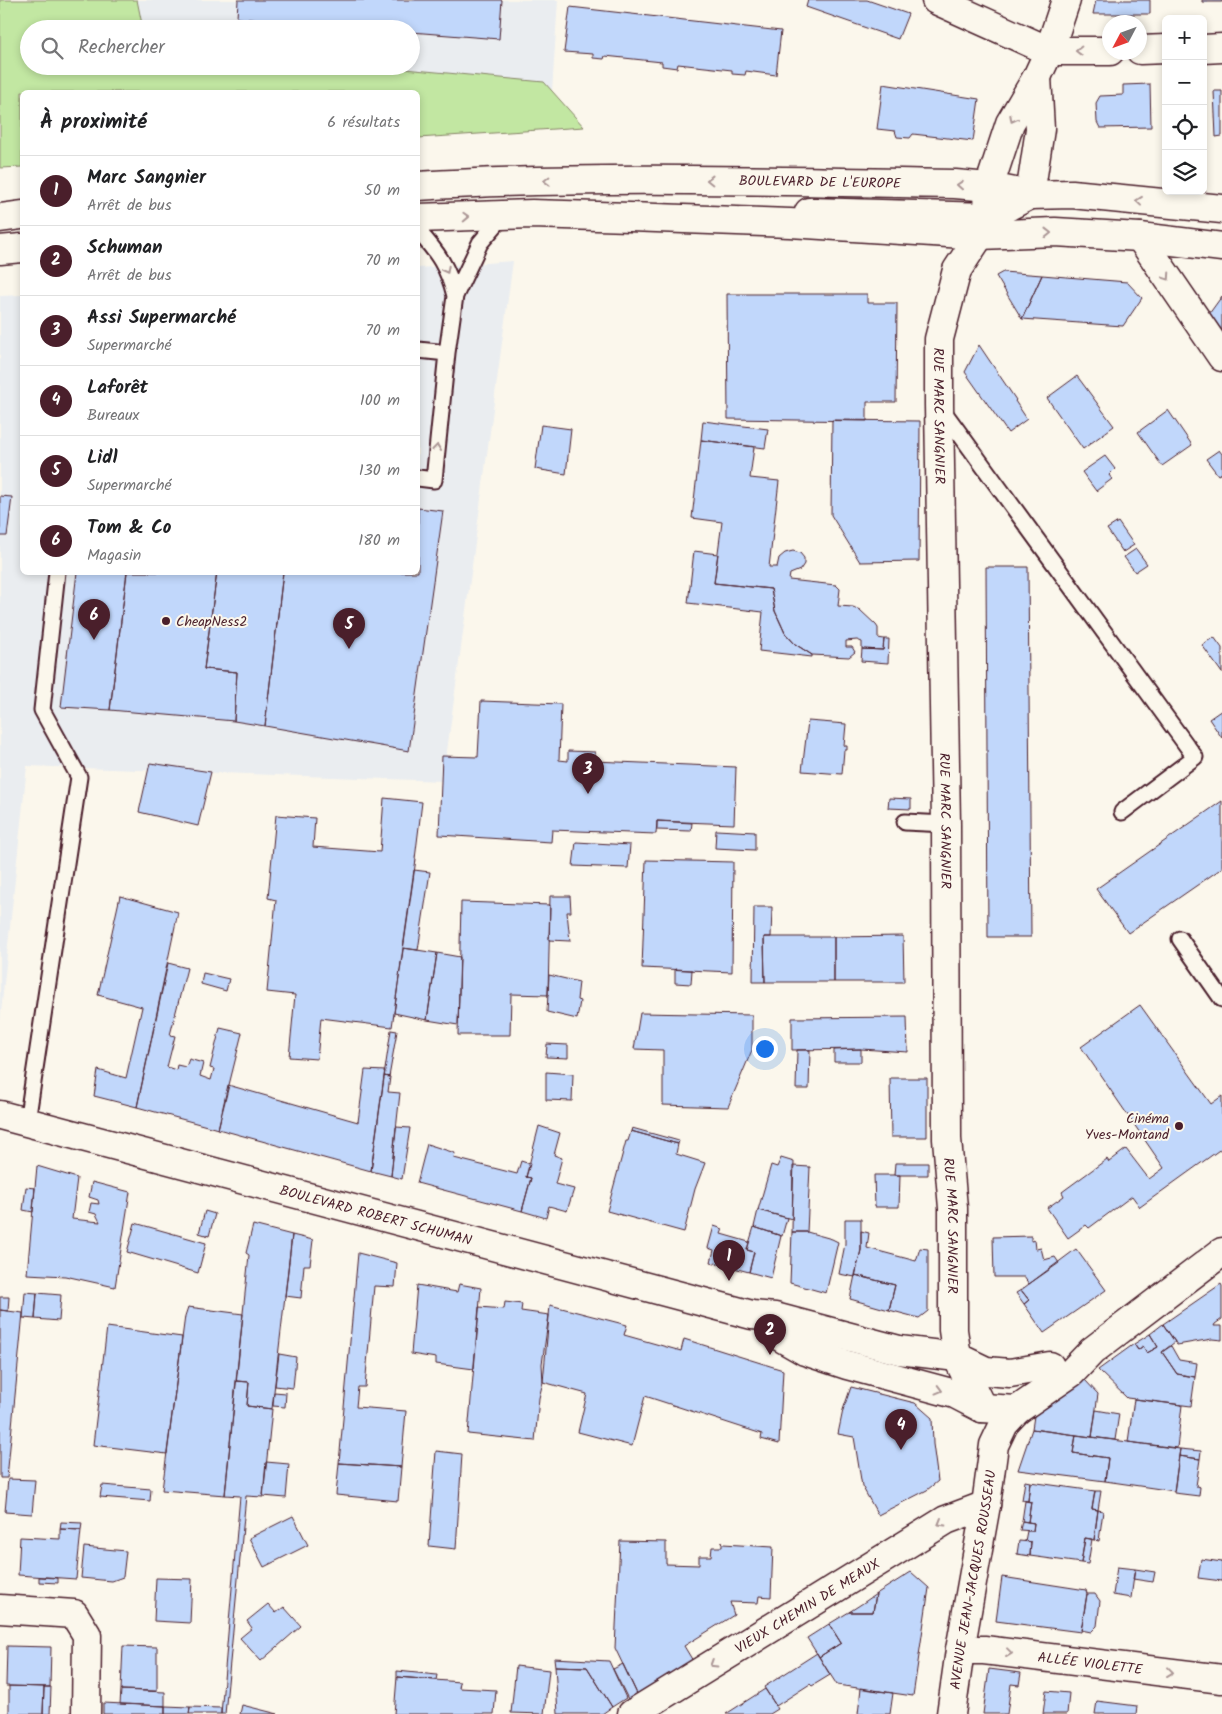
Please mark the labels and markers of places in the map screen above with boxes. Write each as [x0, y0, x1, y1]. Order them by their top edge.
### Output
pin: 6 [78, 599, 110, 640]
pin: 5 [333, 608, 365, 649]
place label: CheapNess2 [176, 611, 247, 633]
marker: CheapNess2 [160, 615, 172, 627]
pin: 3 [572, 753, 604, 794]
place label: Cinéma Yves-Montand [1085, 1108, 1170, 1146]
marker: Cinéma Yves-Montand [1173, 1120, 1185, 1132]
pin: 1 [713, 1240, 745, 1281]
pin: 2 [754, 1314, 786, 1355]
pin: 4 [885, 1409, 917, 1450]

